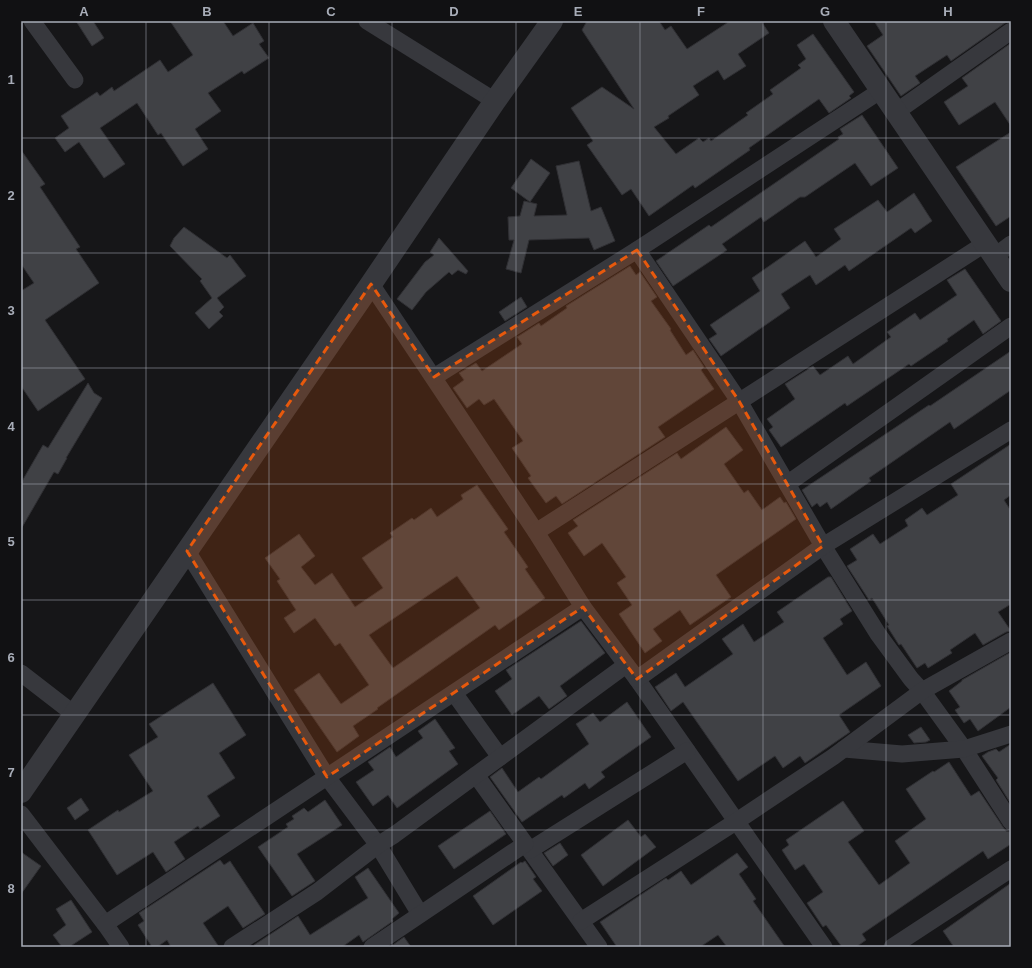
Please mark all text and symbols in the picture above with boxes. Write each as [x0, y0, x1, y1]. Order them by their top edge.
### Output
text: A [79, 4, 89, 19]
text: B [202, 4, 212, 19]
text: C [326, 4, 336, 19]
text: D [449, 4, 459, 19]
text: E [574, 4, 583, 19]
text: F [697, 4, 705, 19]
text: G [820, 4, 830, 19]
text: H [943, 4, 953, 19]
text: 1 [7, 72, 15, 87]
text: 2 [7, 188, 15, 203]
text: 3 [7, 303, 15, 318]
text: 4 [7, 419, 15, 434]
text: 5 [7, 534, 15, 549]
text: 6 [7, 650, 15, 665]
text: 7 [7, 765, 15, 780]
text: 8 [7, 881, 15, 896]

